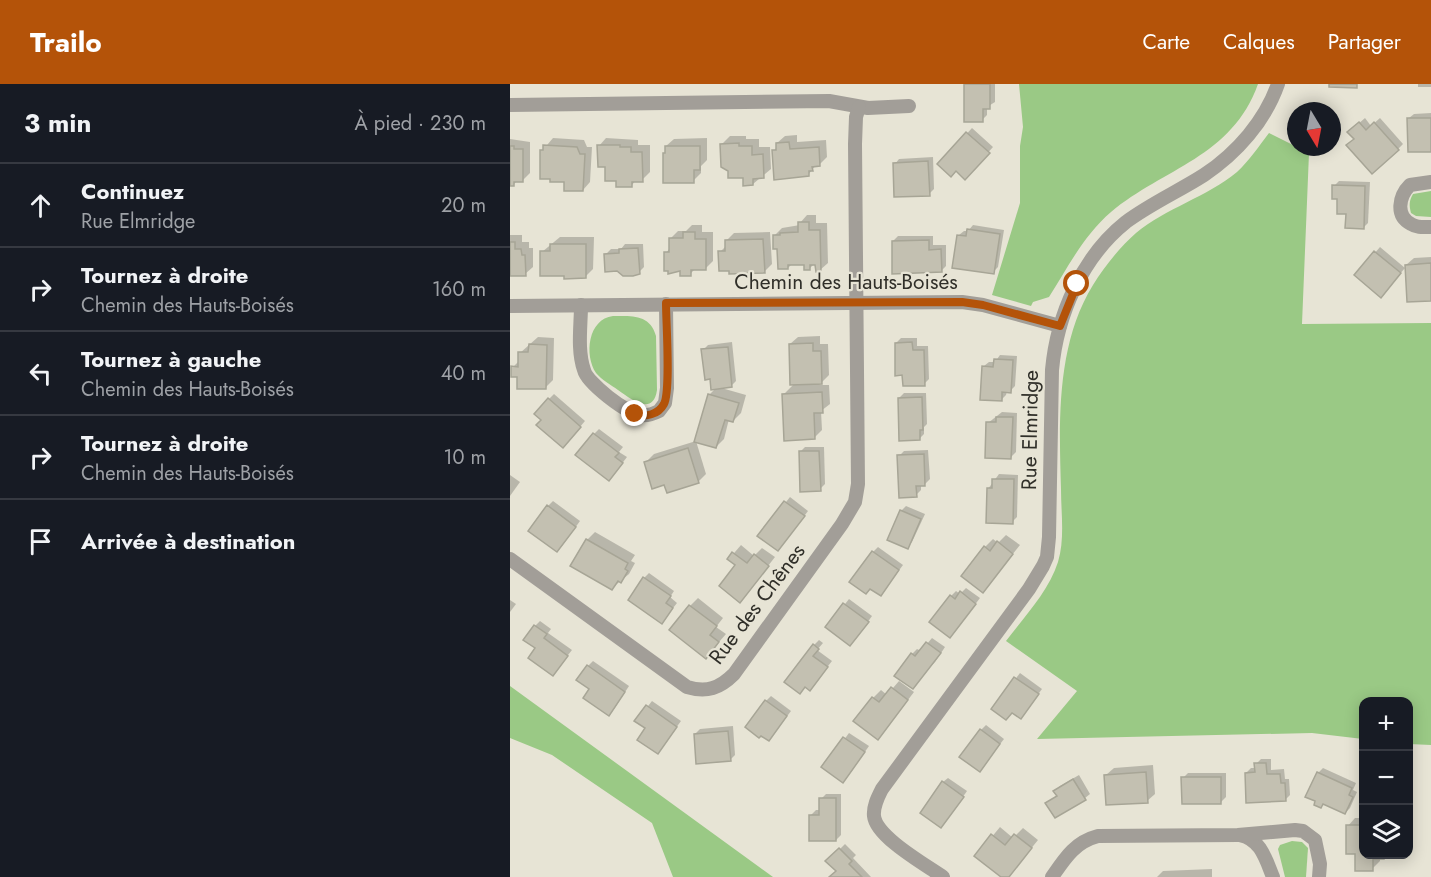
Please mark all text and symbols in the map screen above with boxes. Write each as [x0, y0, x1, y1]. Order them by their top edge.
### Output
text: Trailo [30, 22, 102, 63]
text: Carte [1143, 27, 1190, 57]
text: Calques [1223, 27, 1295, 57]
text: Partager [1328, 27, 1401, 57]
north arrow [1287, 102, 1341, 156]
text: 3 min [24, 104, 91, 142]
text: À pied · 230 m [355, 109, 486, 138]
text: Continuez [81, 175, 184, 207]
icon: ahead [24, 189, 57, 222]
text: 20 m [441, 191, 486, 220]
text: Rue Elmridge [81, 207, 195, 236]
text: Tournez à droite [81, 259, 248, 291]
street label: Chemin des Hauts-Boisés [734, 267, 958, 297]
route start [1063, 270, 1089, 296]
icon: right [24, 273, 57, 306]
text: 160 m [432, 275, 486, 304]
text: Chemin des Hauts-Boisés [81, 291, 294, 320]
text: Tournez à gauche [81, 343, 261, 375]
icon: left [24, 357, 57, 390]
text: 40 m [441, 359, 486, 388]
street label: Rue Elmridge [1014, 370, 1046, 490]
text: Chemin des Hauts-Boisés [81, 375, 294, 404]
route end [621, 400, 647, 426]
text: Tournez à droite [81, 427, 248, 459]
icon: right [24, 441, 57, 474]
text: 10 m [443, 443, 486, 472]
text: Chemin des Hauts-Boisés [81, 459, 294, 488]
icon: arrive [24, 525, 57, 558]
text: Arrivée à destination [81, 525, 295, 557]
street label: Rue des Chênes [702, 537, 812, 671]
map controls [1359, 697, 1413, 859]
button: + [1359, 697, 1413, 751]
button: − [1359, 751, 1413, 805]
button: layers [1359, 805, 1413, 859]

